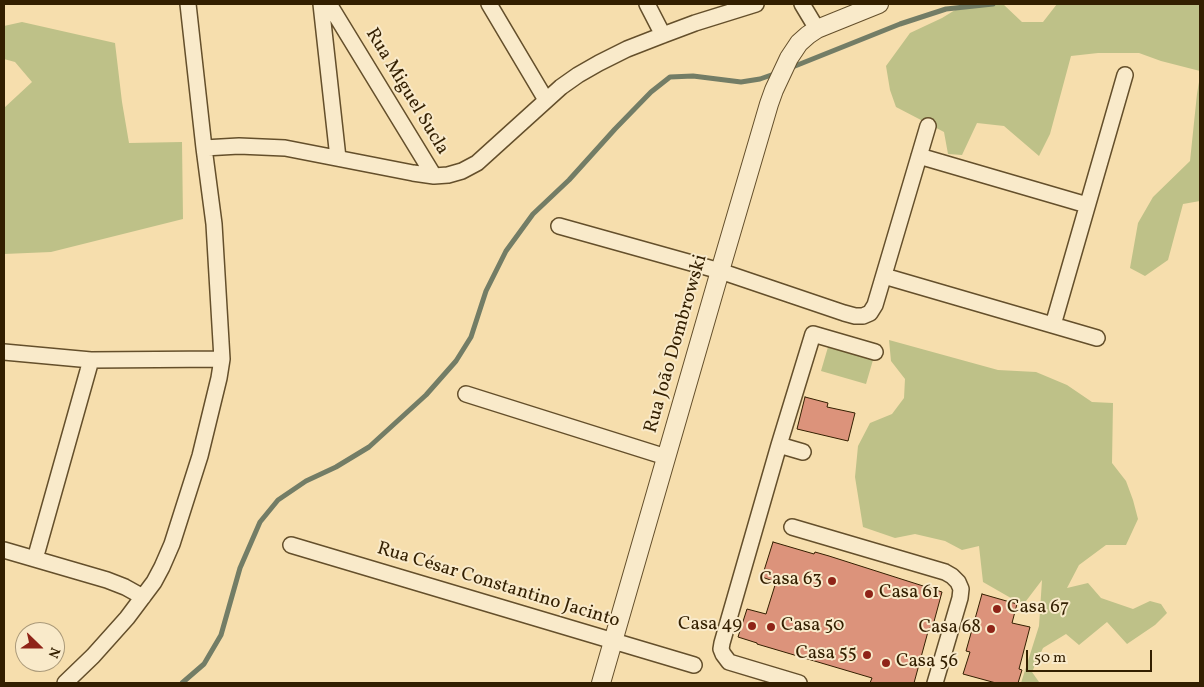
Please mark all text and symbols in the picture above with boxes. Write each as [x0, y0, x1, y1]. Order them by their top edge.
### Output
street label: Rua Miguel Sucla [359, 25, 453, 159]
street label: Rua João Dombrowski [641, 252, 713, 436]
street label: Rua César Constantino Jacinto [374, 538, 622, 634]
place label: Casa 63 [760, 570, 822, 592]
marker: Casa 63 [826, 575, 838, 587]
place label: Casa 61 [879, 583, 939, 605]
marker: Casa 61 [863, 588, 875, 600]
place label: Casa 67 [1007, 598, 1069, 620]
marker: Casa 67 [991, 603, 1003, 615]
place label: Casa 49 [678, 615, 742, 637]
place label: Casa 50 [781, 616, 844, 638]
place label: Casa 68 [918, 618, 981, 640]
marker: Casa 49 [746, 620, 758, 632]
marker: Casa 50 [765, 621, 777, 633]
north arrow [15, 622, 65, 672]
marker: Casa 68 [985, 623, 997, 635]
scale bar [1029, 640, 1155, 672]
text: N [43, 644, 64, 661]
place label: Casa 55 [795, 644, 857, 666]
text: 50 m [1034, 648, 1066, 669]
marker: Casa 55 [861, 649, 873, 661]
place label: Casa 56 [896, 652, 958, 674]
marker: Casa 56 [880, 657, 892, 669]

